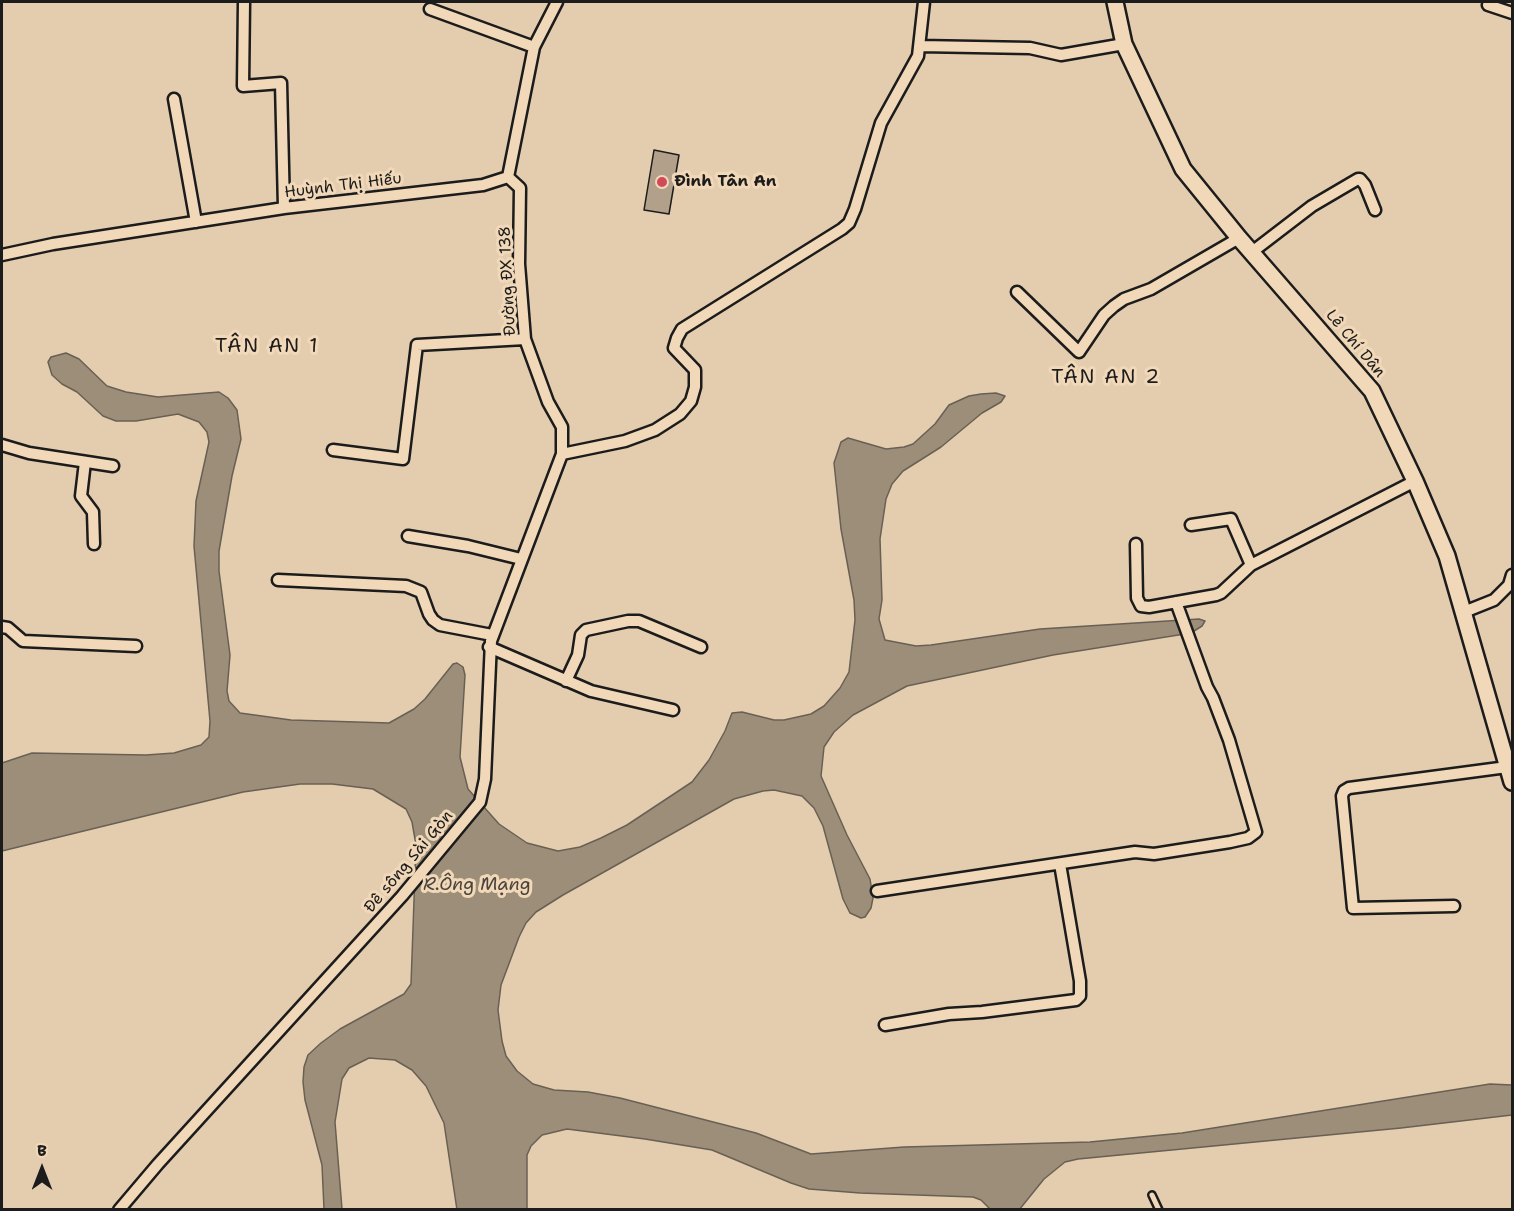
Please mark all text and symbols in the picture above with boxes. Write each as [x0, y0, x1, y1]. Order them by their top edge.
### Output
street label: Huỳnh Thị Hiếu [283, 169, 403, 203]
place label: Đình Tân An [674, 172, 776, 192]
marker: Đình Tân An [655, 175, 669, 189]
street label: Đường ĐX 138 [496, 226, 520, 336]
street label: Lê Chí Dân [1321, 306, 1389, 382]
district label: TÂN AN 1 [215, 335, 319, 359]
district label: TÂN AN 2 [1051, 366, 1161, 390]
street label: Đê sông Sài Gòn [361, 807, 457, 917]
water label: R.Ông Mạng [423, 874, 531, 896]
north arrow [12, 1139, 72, 1199]
text: B [37, 1140, 47, 1161]

